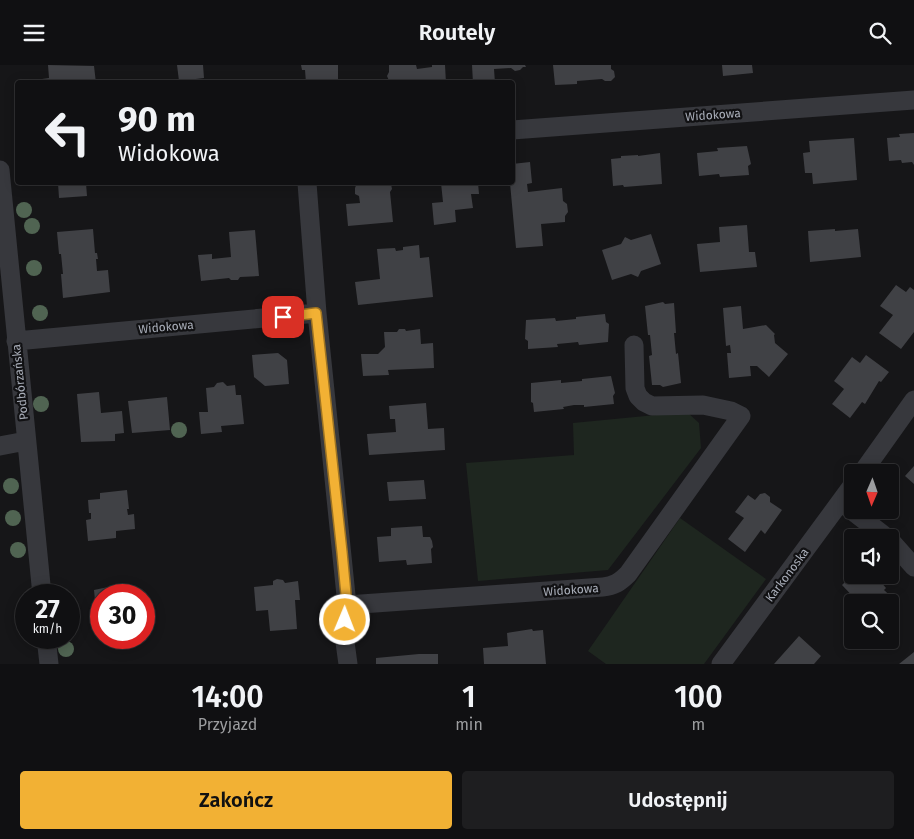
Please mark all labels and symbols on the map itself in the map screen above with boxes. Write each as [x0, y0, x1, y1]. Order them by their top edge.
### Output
street label: Widokowa [685, 106, 741, 124]
pin [262, 296, 304, 338]
street label: Widokowa [138, 318, 194, 336]
street label: Podbórzańska [9, 343, 31, 421]
north arrow [844, 464, 899, 519]
street label: Karkonoska [762, 545, 812, 605]
street label: Widokowa [543, 581, 599, 599]
speed limit sign: 30 [90, 584, 155, 649]
position arrow [318, 593, 370, 645]

